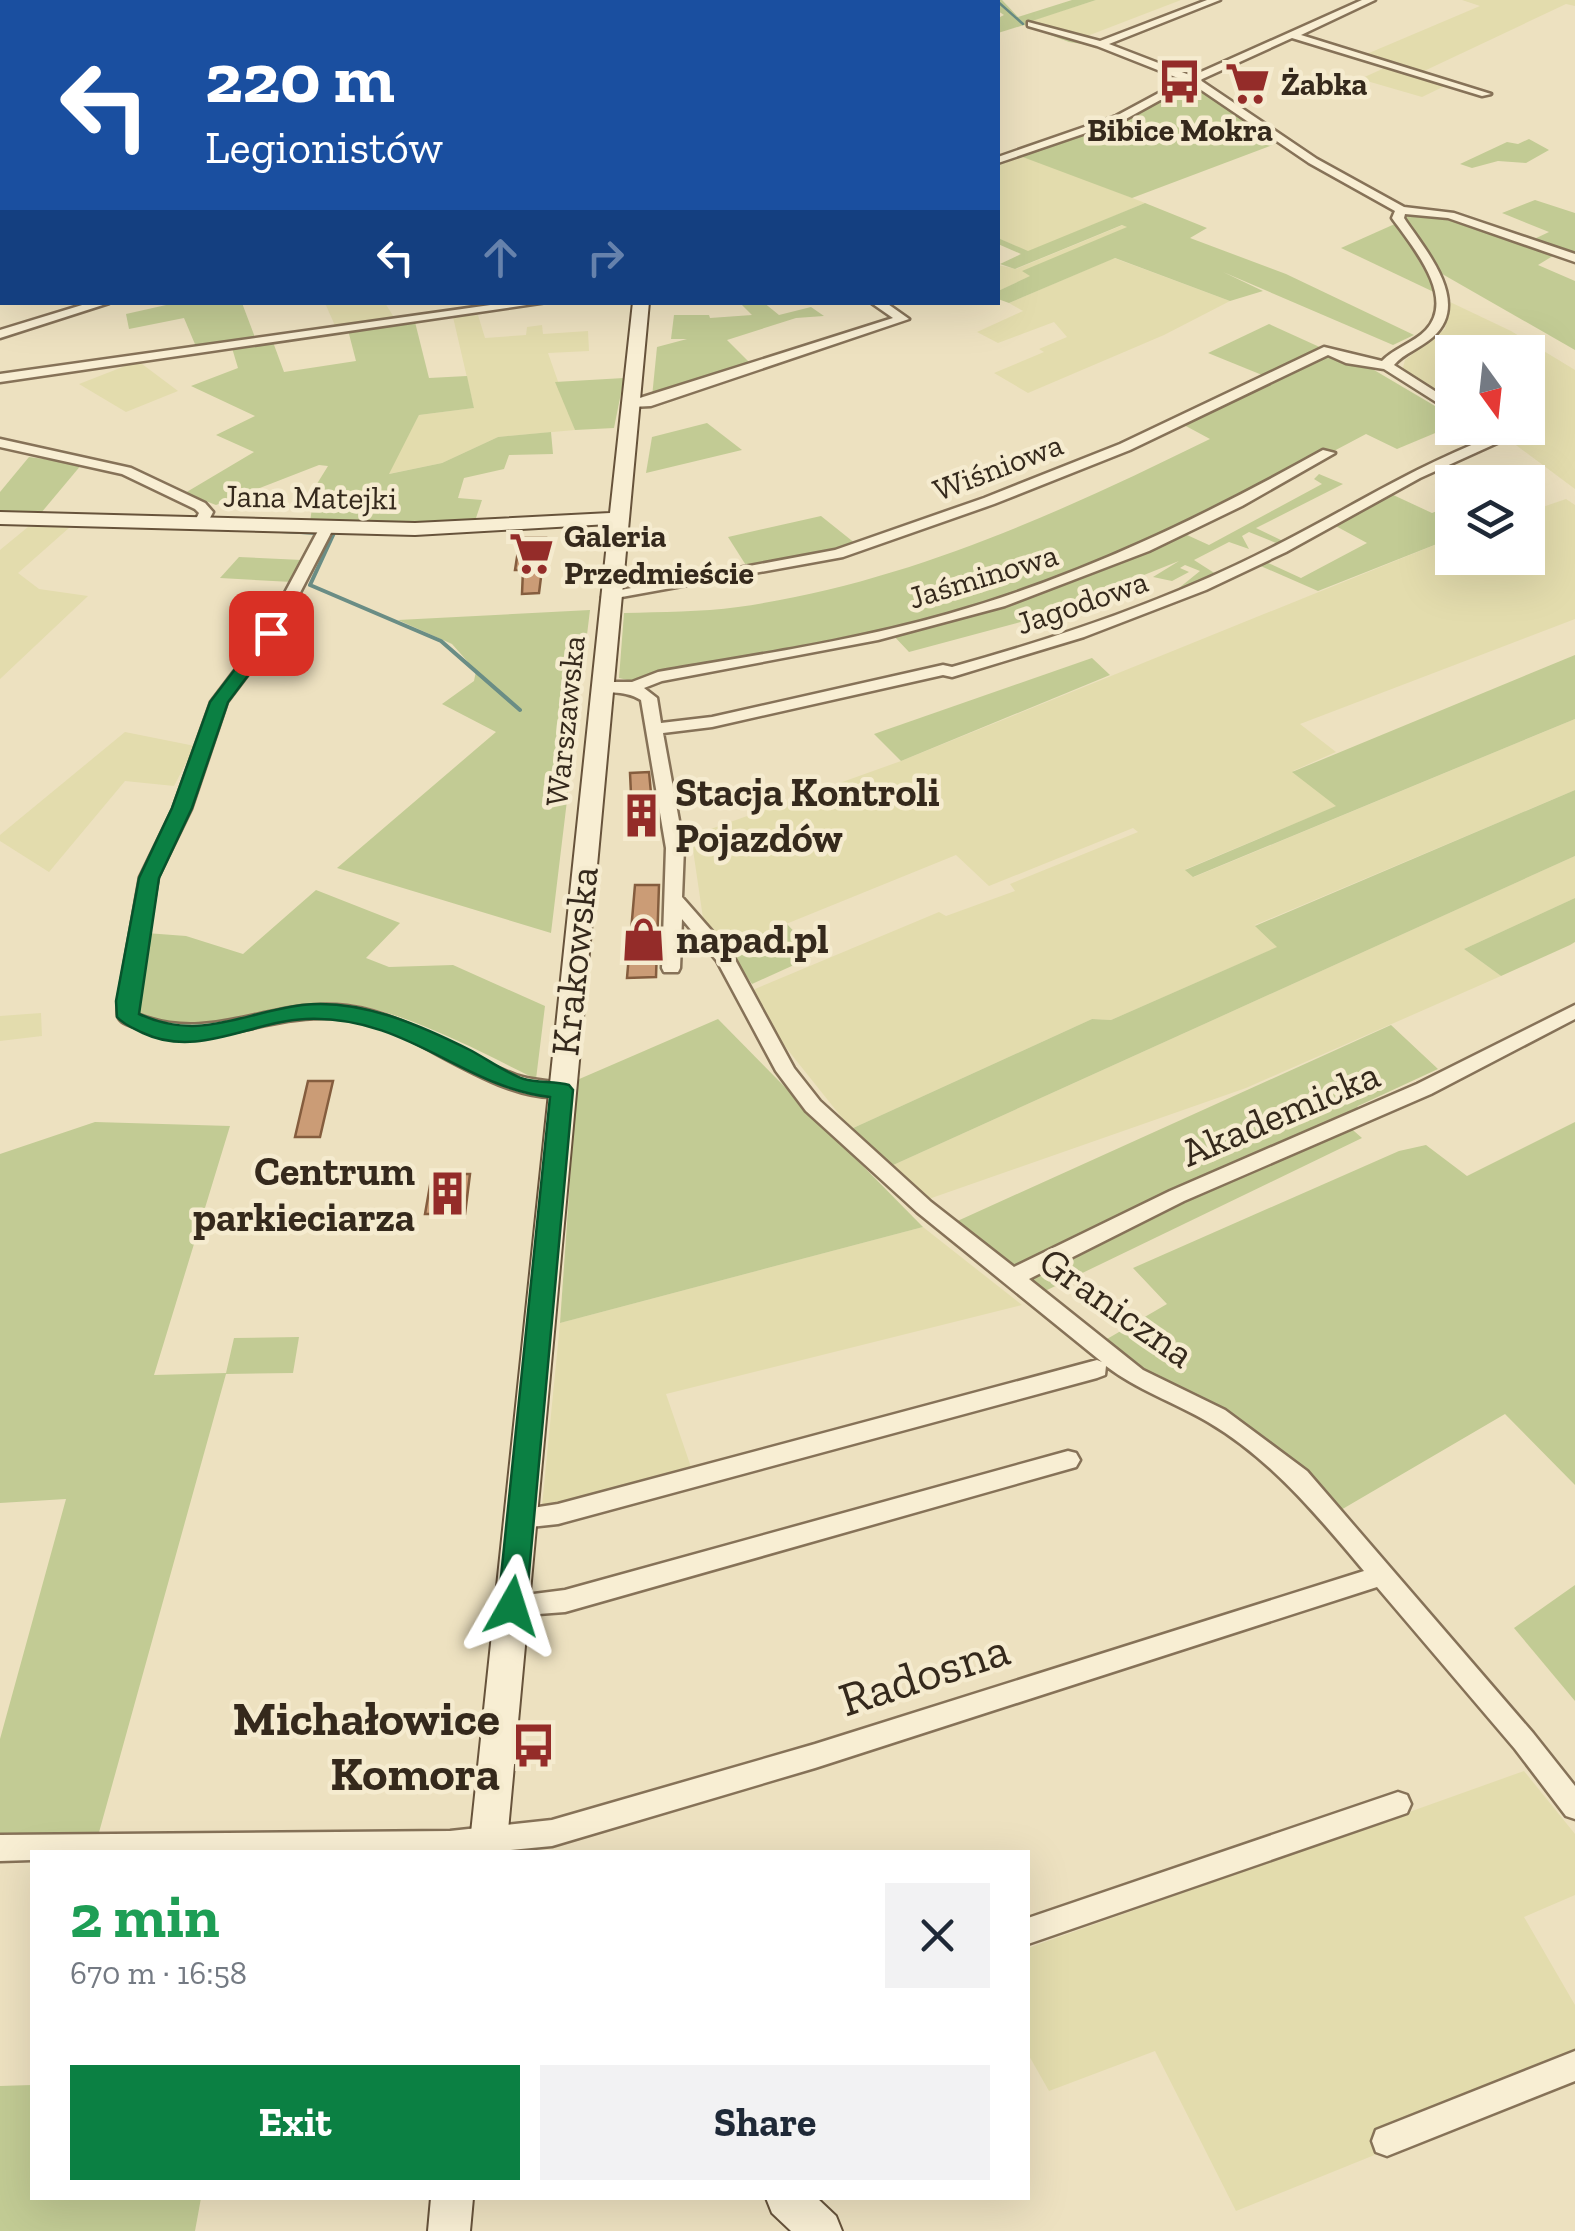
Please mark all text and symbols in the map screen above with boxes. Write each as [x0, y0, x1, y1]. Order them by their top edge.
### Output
text: 220 m [205, 36, 395, 120]
icon: left [40, 40, 170, 170]
bus stop icon: Bibice Mokra [1156, 58, 1204, 106]
supermarket icon: Żabka [1224, 60, 1272, 108]
place label: Żabka [1281, 65, 1368, 103]
place label: Bibice Mokra [1087, 111, 1273, 149]
text: Legionistów [205, 121, 443, 175]
icon: left [368, 230, 423, 285]
icon: ahead [473, 230, 528, 285]
icon: right [578, 230, 633, 285]
north arrow [1435, 335, 1545, 445]
map controls [1435, 335, 1545, 575]
street label: Wiśniowa [928, 425, 1068, 509]
button: layers [1435, 465, 1545, 575]
street label: Jana Matejki [223, 476, 397, 518]
place label: Galeria Przedmieście [564, 517, 754, 592]
supermarket icon: Galeria Przedmieście [507, 530, 555, 578]
street label: Jaśminowa [904, 535, 1062, 617]
street label: Jagodowa [1011, 562, 1153, 642]
pin [229, 591, 314, 676]
icon: arrive [244, 606, 299, 661]
street label: Warszawska [537, 634, 593, 808]
place label: Stacja Kontroli Pojazdów [675, 768, 940, 862]
building icon: Stacja Kontroli Pojazdów [618, 791, 666, 839]
street label: Krakowska [540, 864, 608, 1058]
shop icon: napad.pl [619, 915, 667, 963]
place label: napad.pl [676, 915, 829, 963]
street label: Akademicka [1173, 1050, 1387, 1176]
place label: Centrum parkieciarza [193, 1147, 415, 1241]
building icon: Centrum parkieciarza [424, 1170, 472, 1218]
street label: Graniczna [1031, 1237, 1203, 1377]
position arrow [460, 1554, 564, 1658]
street label: Radosna [832, 1620, 1016, 1728]
place label: Michałowice Komora [233, 1690, 500, 1802]
bus stop icon: Michałowice Komora [509, 1722, 557, 1770]
text: 2 min [70, 1880, 220, 1952]
button: close [885, 1883, 990, 1988]
text: 670 m · 16:58 [70, 1954, 247, 1992]
button: Exit [70, 2065, 520, 2180]
button: Share [540, 2065, 990, 2180]

